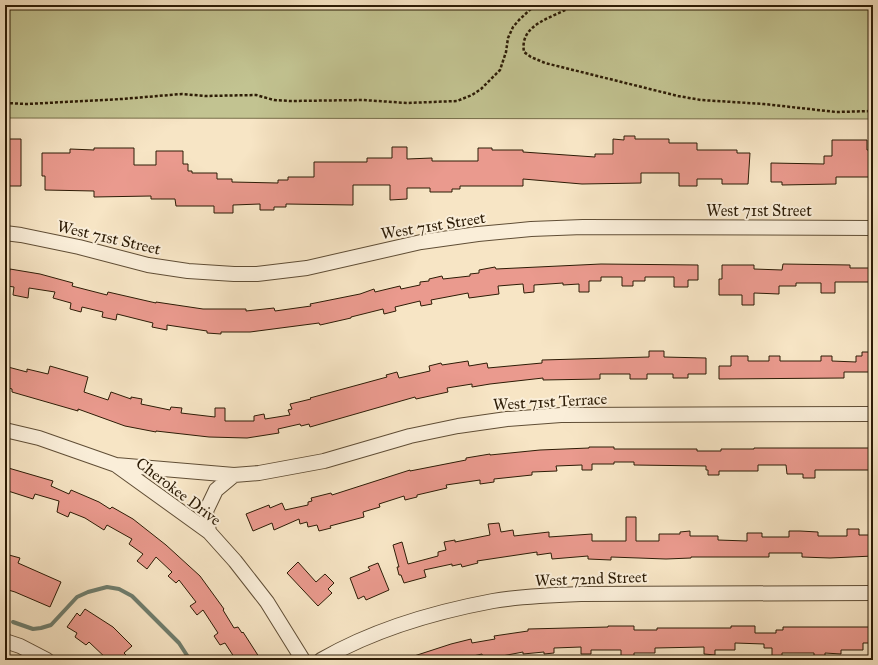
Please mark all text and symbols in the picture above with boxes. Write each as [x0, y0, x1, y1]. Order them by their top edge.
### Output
street label: West 71st Street [706, 201, 812, 220]
street label: West 71st Street [379, 208, 487, 243]
street label: West 71st Street [55, 216, 163, 259]
street label: West 71st Terrace [492, 389, 608, 414]
street label: Cherokee Drive [132, 453, 225, 530]
street label: West 72nd Street [534, 567, 648, 590]

